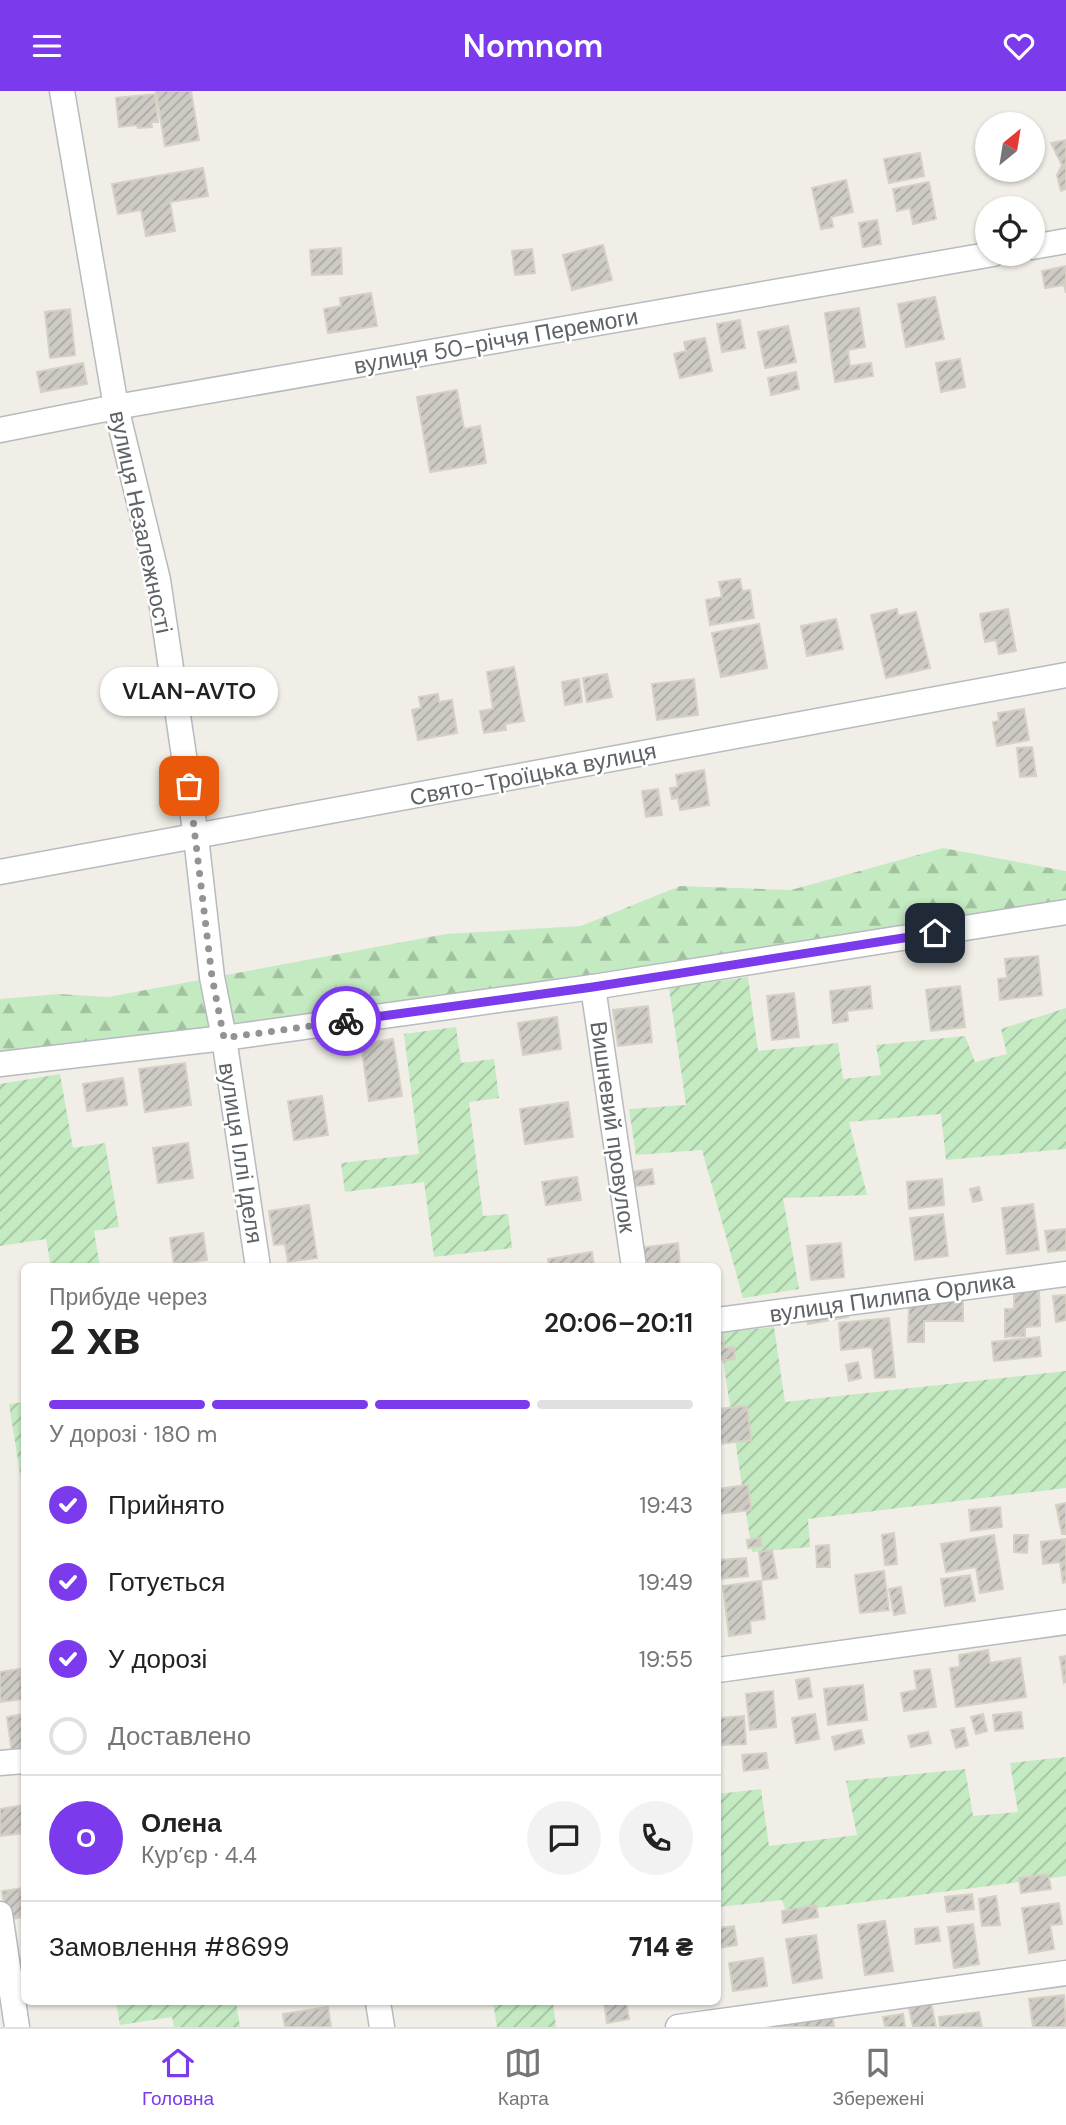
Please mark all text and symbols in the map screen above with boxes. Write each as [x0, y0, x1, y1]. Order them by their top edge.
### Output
text: Nomnom [463, 25, 603, 67]
icon: menu [28, 27, 66, 65]
icon: heart [1000, 27, 1038, 65]
north arrow [975, 112, 1045, 182]
map controls [975, 112, 1045, 266]
button: locate [975, 196, 1045, 266]
street label: вулиця 50-річчя Перемоги [352, 301, 640, 381]
street label: вулиця Незалежності [103, 408, 179, 636]
callout: VLAN-AVTO [100, 667, 278, 716]
text: VLAN-AVTO [122, 676, 256, 706]
street label: Свято-Троїцька вулиця [407, 735, 659, 813]
pin [159, 756, 219, 816]
icon: bag [170, 767, 208, 805]
pin [905, 903, 965, 963]
icon: home [916, 914, 954, 952]
courier [311, 986, 381, 1056]
icon: bike [327, 1002, 365, 1040]
street label: Вишневий провулок [583, 1019, 643, 1236]
street label: вулиця Іллі Іделя [212, 1060, 270, 1246]
street label: вулиця Пилипа Орлика [767, 1265, 1017, 1329]
text: Прибуде через [49, 1282, 207, 1312]
text: 20:06–20:11 [544, 1306, 693, 1340]
text: 2 хв [49, 1308, 141, 1368]
text: У дорозі · 180 m [49, 1419, 217, 1449]
icon: check [49, 1486, 87, 1524]
text: Прийнято [108, 1488, 225, 1522]
text: 19:43 [639, 1490, 693, 1520]
icon: check [49, 1563, 87, 1601]
text: Готується [108, 1565, 225, 1599]
text: 19:49 [638, 1567, 693, 1597]
icon: check [49, 1640, 87, 1678]
text: У дорозі [108, 1642, 207, 1676]
text: 19:55 [639, 1644, 693, 1674]
text: Доставлено [108, 1719, 251, 1753]
button: chat [527, 1801, 601, 1875]
button: phone [619, 1801, 693, 1875]
text: Олена [141, 1806, 222, 1840]
text: О [76, 1821, 96, 1855]
text: Кур’єр · 4.4 [141, 1840, 257, 1870]
text: Замовлення #8699 [49, 1930, 289, 1964]
text: 714 ₴ [629, 1930, 693, 1964]
tab: Головна [142, 2044, 214, 2111]
tab: Карта [498, 2044, 549, 2111]
tab: Збережені [832, 2044, 924, 2111]

